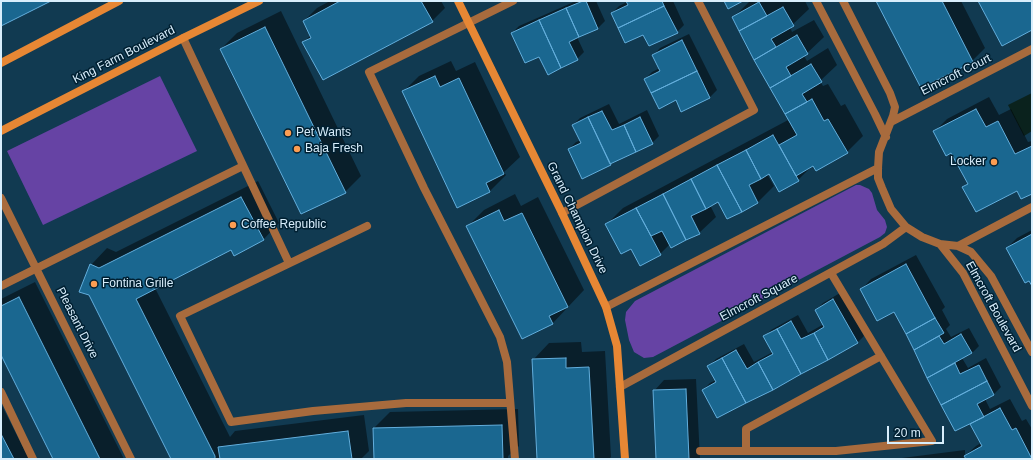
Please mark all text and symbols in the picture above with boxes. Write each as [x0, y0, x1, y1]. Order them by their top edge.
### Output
street label: King Farm Boulevard [71, 23, 177, 87]
street label: Elmcroft Court [919, 51, 993, 99]
place label: Pet Wants [296, 126, 351, 140]
marker: Pet Wants [283, 128, 293, 138]
place label: Baja Fresh [305, 142, 363, 156]
marker: Baja Fresh [292, 144, 302, 154]
place label: Locker [950, 155, 986, 169]
marker: Locker [989, 157, 999, 167]
street label: Grand Champion Drive [544, 160, 610, 276]
place label: Coffee Republic [241, 218, 326, 232]
marker: Coffee Republic [228, 220, 238, 230]
street label: Elmcroft Boulevard [962, 259, 1024, 355]
street label: Elmcroft Square [718, 271, 800, 325]
place label: Fontina Grille [102, 277, 173, 291]
marker: Fontina Grille [89, 279, 99, 289]
street label: Pleasant Drive [53, 285, 101, 361]
scale bar [889, 418, 946, 444]
text: 20 m [894, 426, 921, 440]

